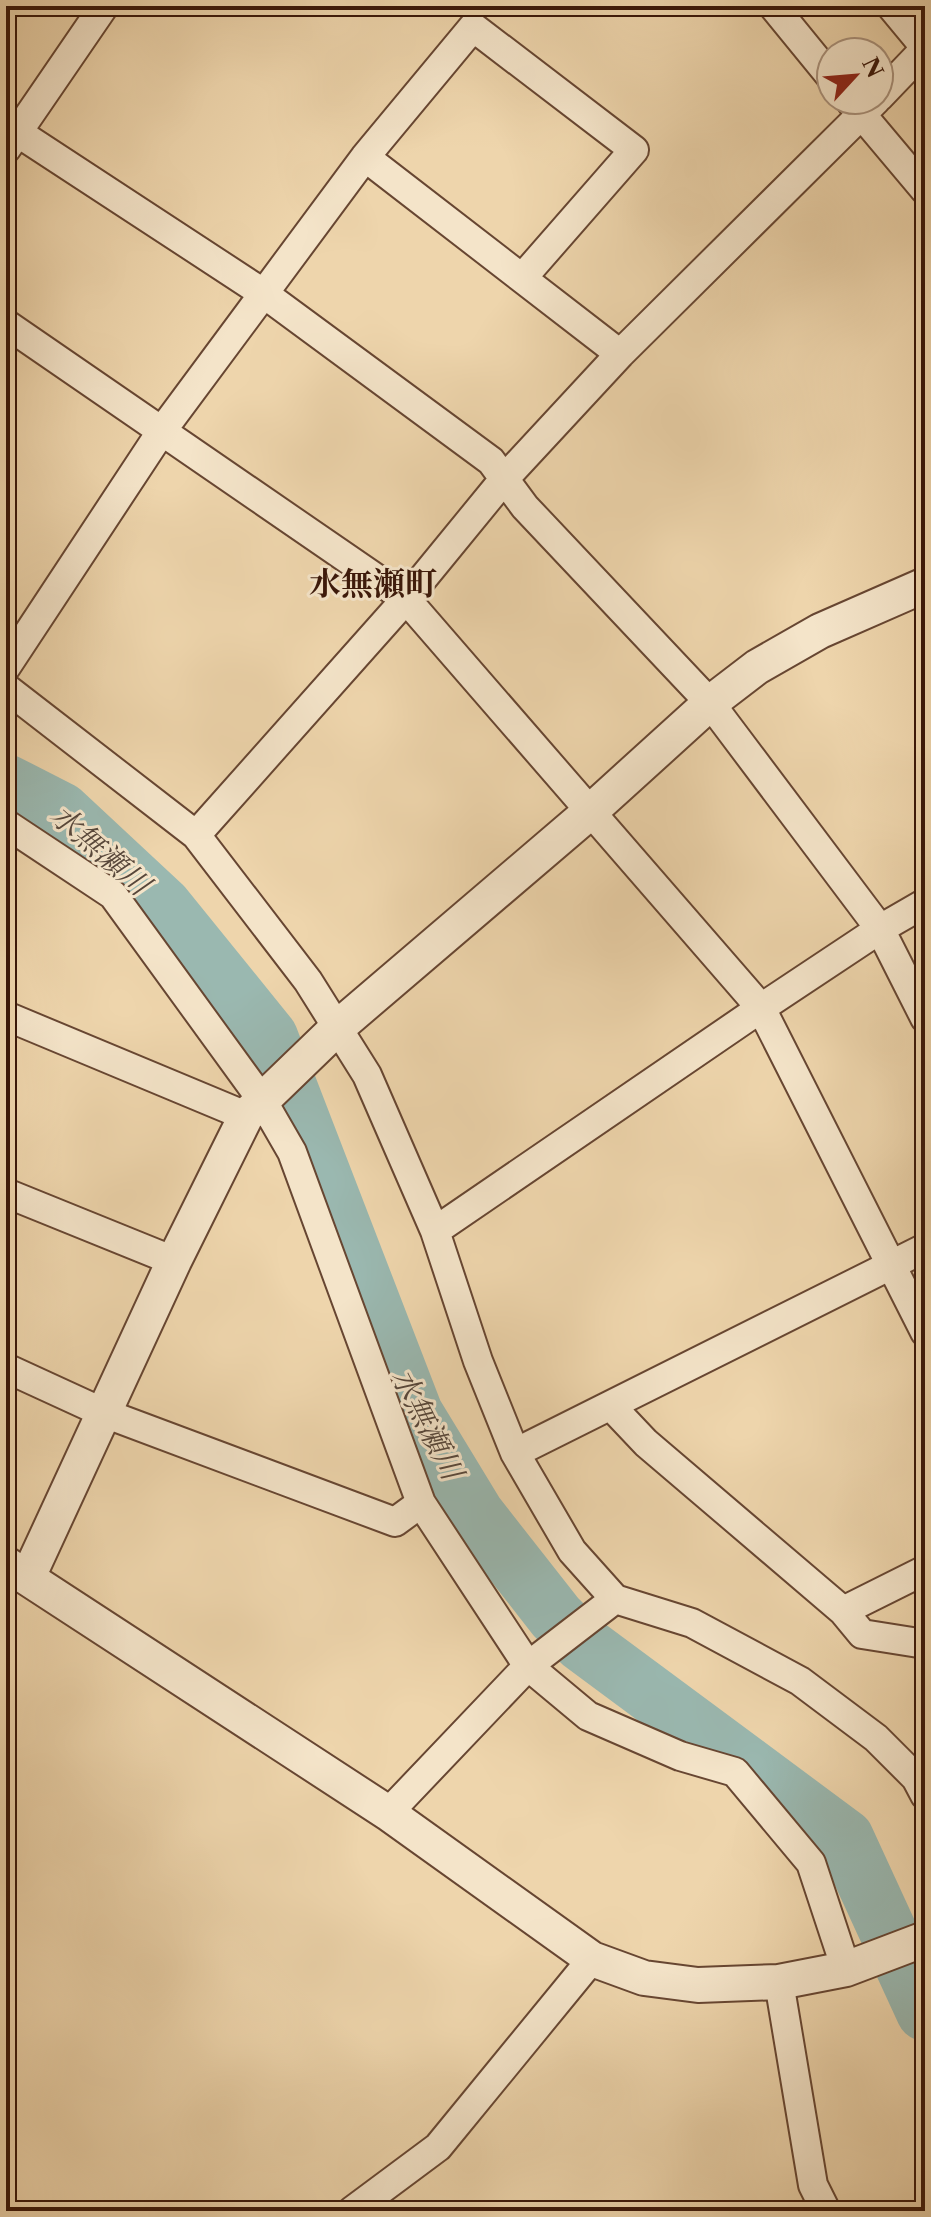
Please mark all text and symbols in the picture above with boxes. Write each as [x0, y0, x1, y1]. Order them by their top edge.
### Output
north arrow [815, 36, 895, 116]
text: N [856, 53, 889, 82]
district label: 水無瀬町 [309, 564, 437, 603]
water label: 水無瀬川 [43, 796, 160, 905]
water label: 水無瀬川 [384, 1362, 473, 1488]

